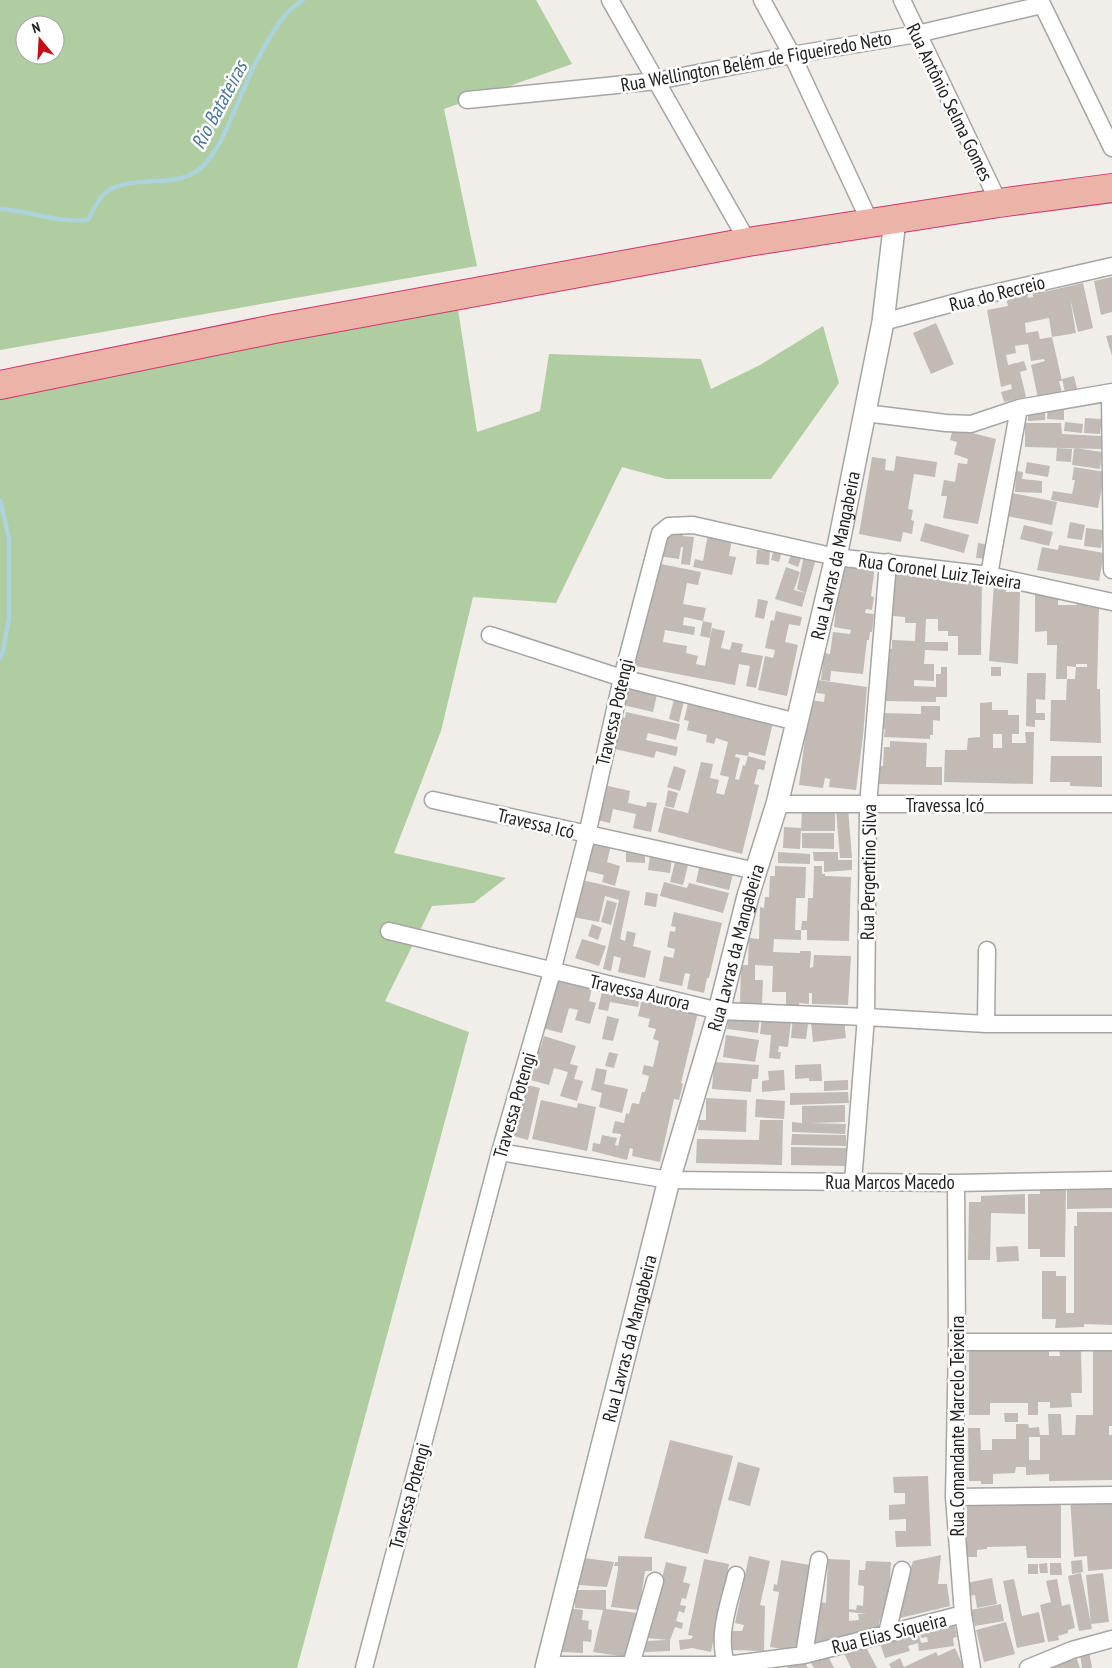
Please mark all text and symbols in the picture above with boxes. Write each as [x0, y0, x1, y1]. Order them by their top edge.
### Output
north arrow [15, 15, 65, 65]
text: N [30, 18, 42, 37]
street label: Rua Antônio Selma Gomes [901, 19, 999, 185]
street label: Rua Wellington Belém de Figueiredo Neto [619, 25, 893, 97]
water label: Rio Batateiras [185, 55, 254, 153]
street label: Rua do Recreio [947, 270, 1047, 316]
street label: Rua Lavras da Mangabeira [805, 469, 865, 642]
street label: Rua Coronel Luiz Teixeira [857, 548, 1023, 594]
street label: Travessa Potengi [590, 656, 638, 768]
street label: Travessa Icó [906, 793, 984, 817]
street label: Travessa Icó [495, 802, 577, 844]
street label: Rua Pergentino Silva [855, 804, 881, 940]
street label: Rua Lavras da Mangabeira [702, 861, 769, 1034]
street label: Travessa Aurora [587, 969, 693, 1015]
street label: Travessa Potengi [487, 1049, 541, 1161]
street label: Rua Marcos Macedo [825, 1170, 955, 1194]
street label: Rua Lavras da Mangabeira [596, 1252, 662, 1425]
street label: Rua Comandante Marcelo Teixeira [945, 1316, 969, 1536]
street label: Travessa Potengi [383, 1440, 435, 1552]
street label: Rua Elias Siqueira [829, 1607, 949, 1659]

